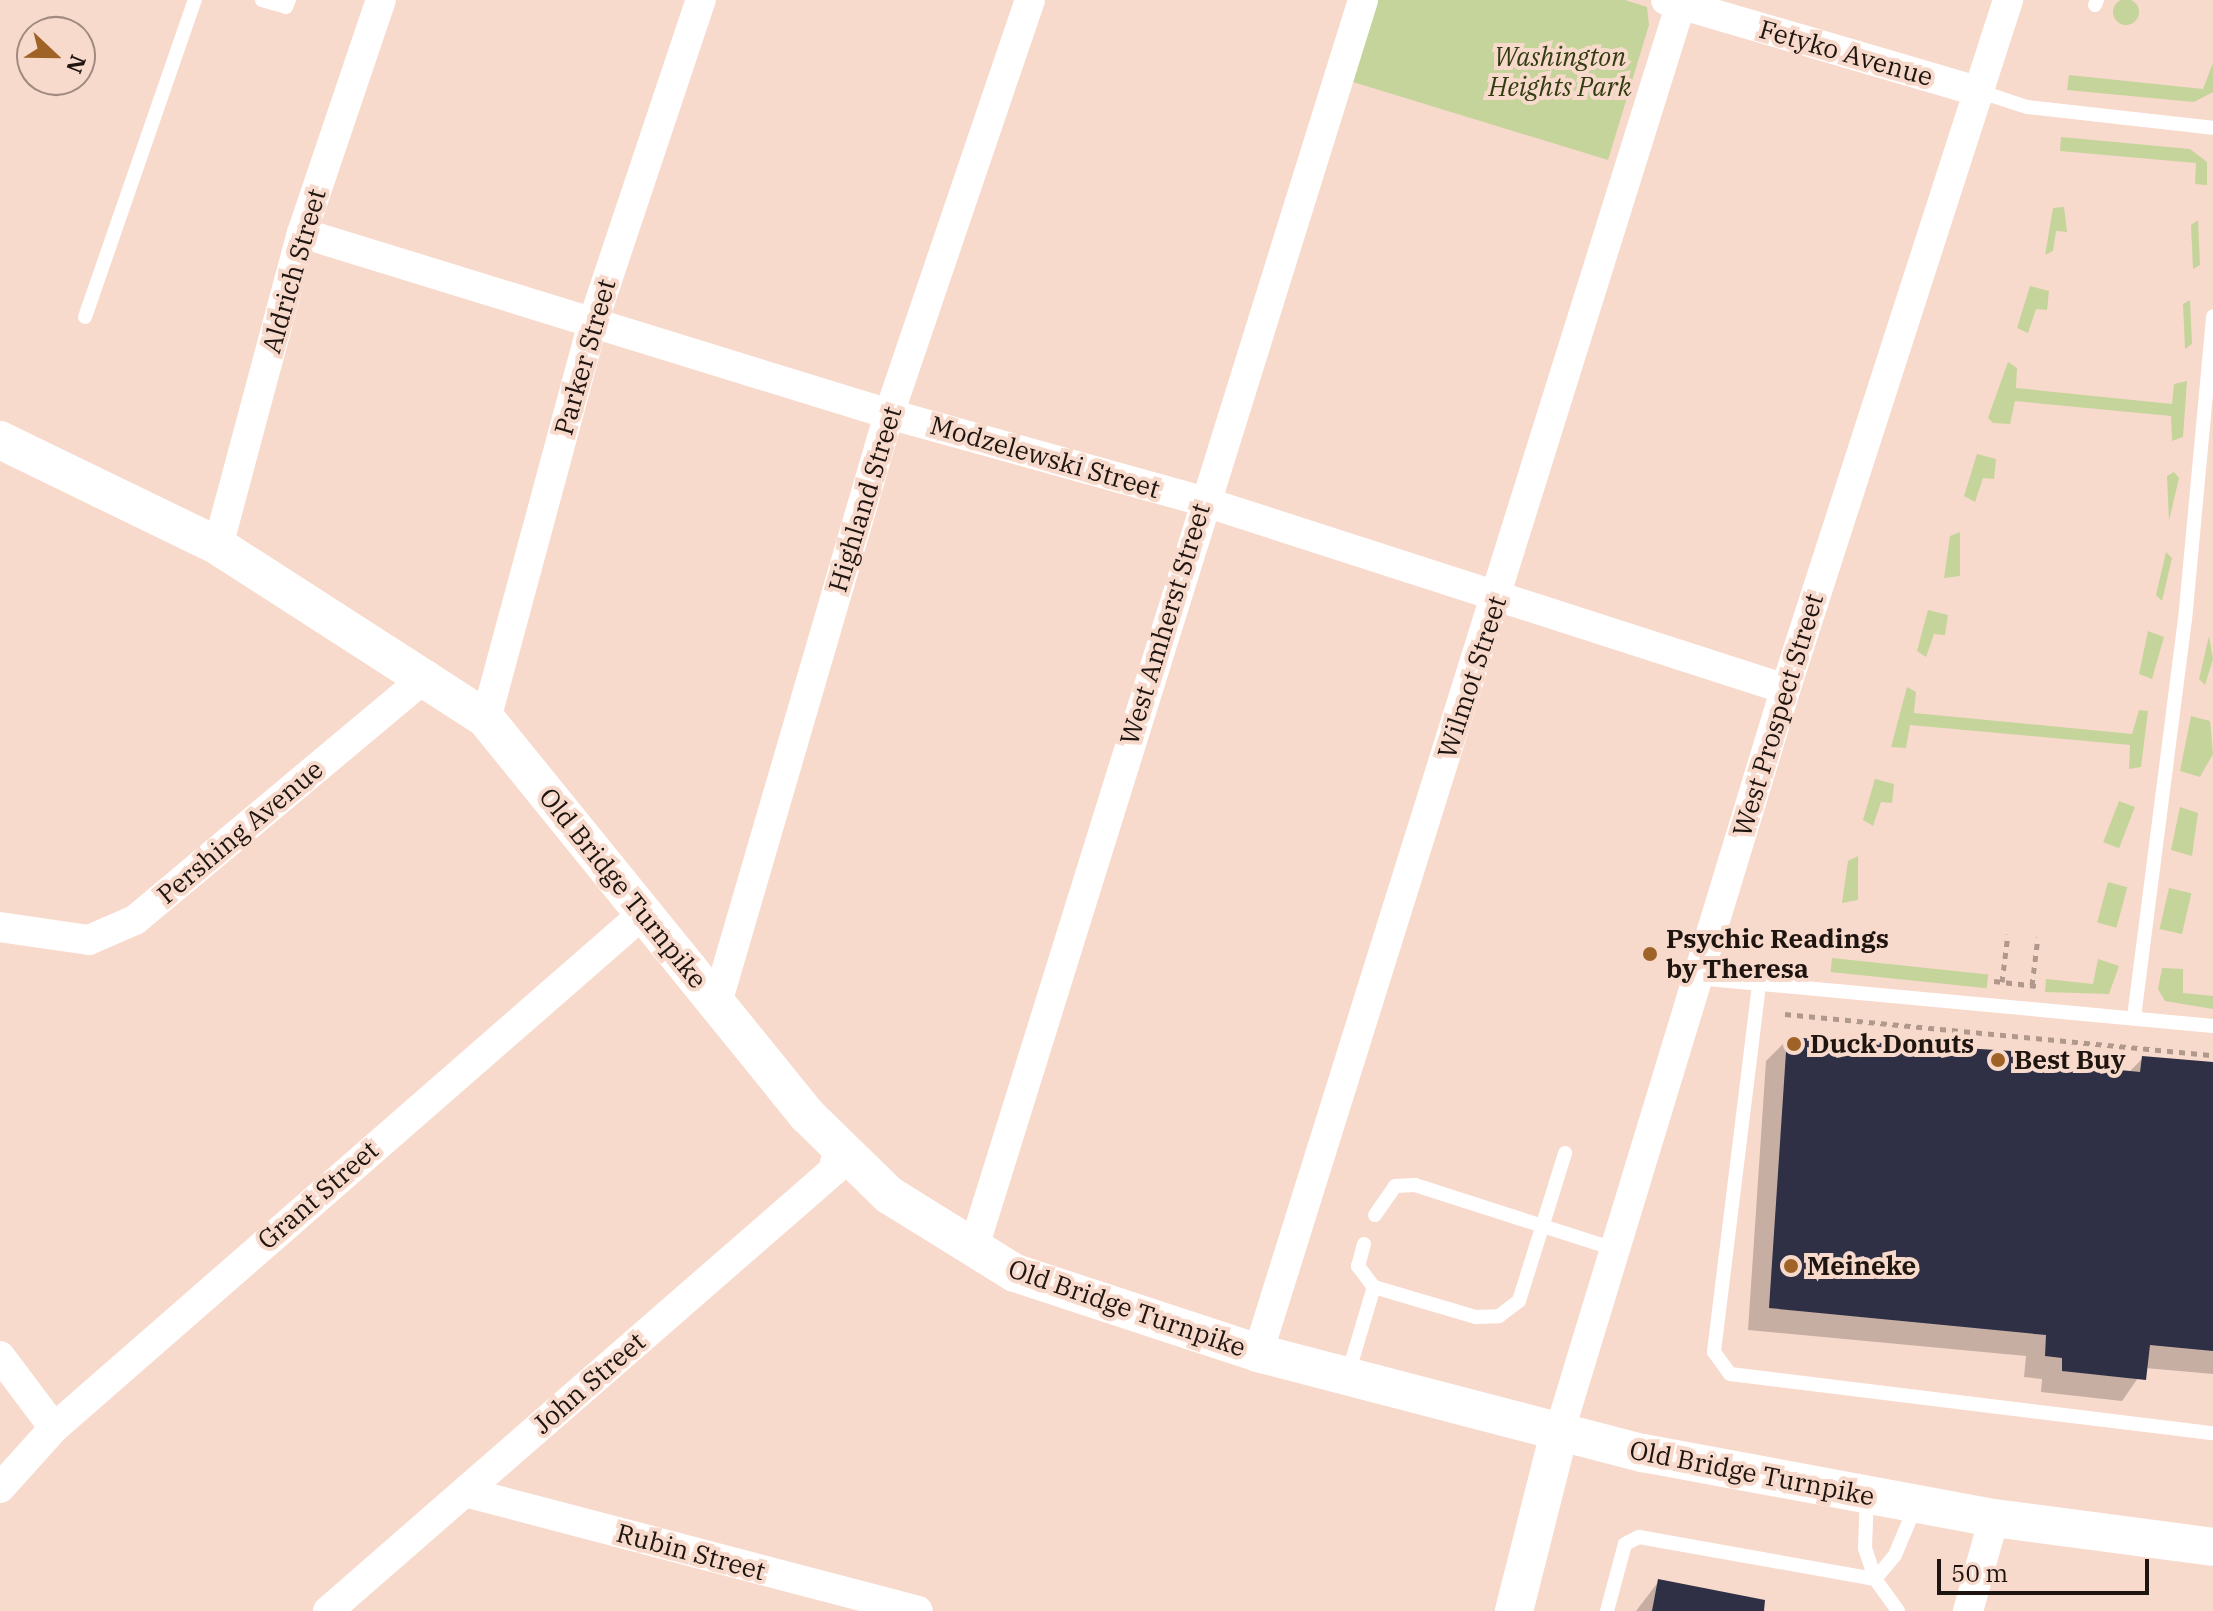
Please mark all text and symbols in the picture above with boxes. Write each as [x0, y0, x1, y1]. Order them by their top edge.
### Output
street label: Fetyko Avenue [1756, 13, 1936, 93]
north arrow [16, 16, 96, 96]
park label: Washington Heights Park [1488, 41, 1632, 102]
text: N [60, 51, 94, 78]
street label: Aldrich Street [256, 185, 332, 357]
street label: Parker Street [548, 275, 622, 439]
street label: Highland Street [822, 402, 908, 596]
street label: Modzelewski Street [927, 409, 1163, 505]
street label: West Amherst Street [1113, 500, 1217, 748]
street label: West Prospect Street [1726, 590, 1830, 840]
street label: Wilmot Street [1431, 592, 1513, 762]
street label: Pershing Avenue [151, 754, 329, 910]
street label: Old Bridge Turnpike [533, 782, 713, 994]
place label: Psychic Readings by Theresa [1666, 923, 1889, 984]
marker: Psychic Readings by Theresa [1641, 945, 1659, 963]
place label: Duck Donuts [1810, 1028, 1974, 1060]
marker: Duck Donuts [1785, 1035, 1803, 1053]
place label: Best Buy [2014, 1044, 2125, 1076]
marker: Best Buy [1989, 1051, 2007, 1069]
street label: Grant Street [251, 1134, 385, 1256]
place label: Meineke [1807, 1250, 1916, 1282]
street label: Old Bridge Turnpike [1004, 1253, 1250, 1363]
marker: Meineke [1782, 1257, 1800, 1275]
street label: John Street [527, 1326, 651, 1440]
street label: Old Bridge Turnpike [1627, 1434, 1877, 1512]
street label: Rubin Street [613, 1517, 769, 1587]
scale bar [1941, 1543, 2153, 1593]
text: 50 m [1951, 1557, 2008, 1589]

